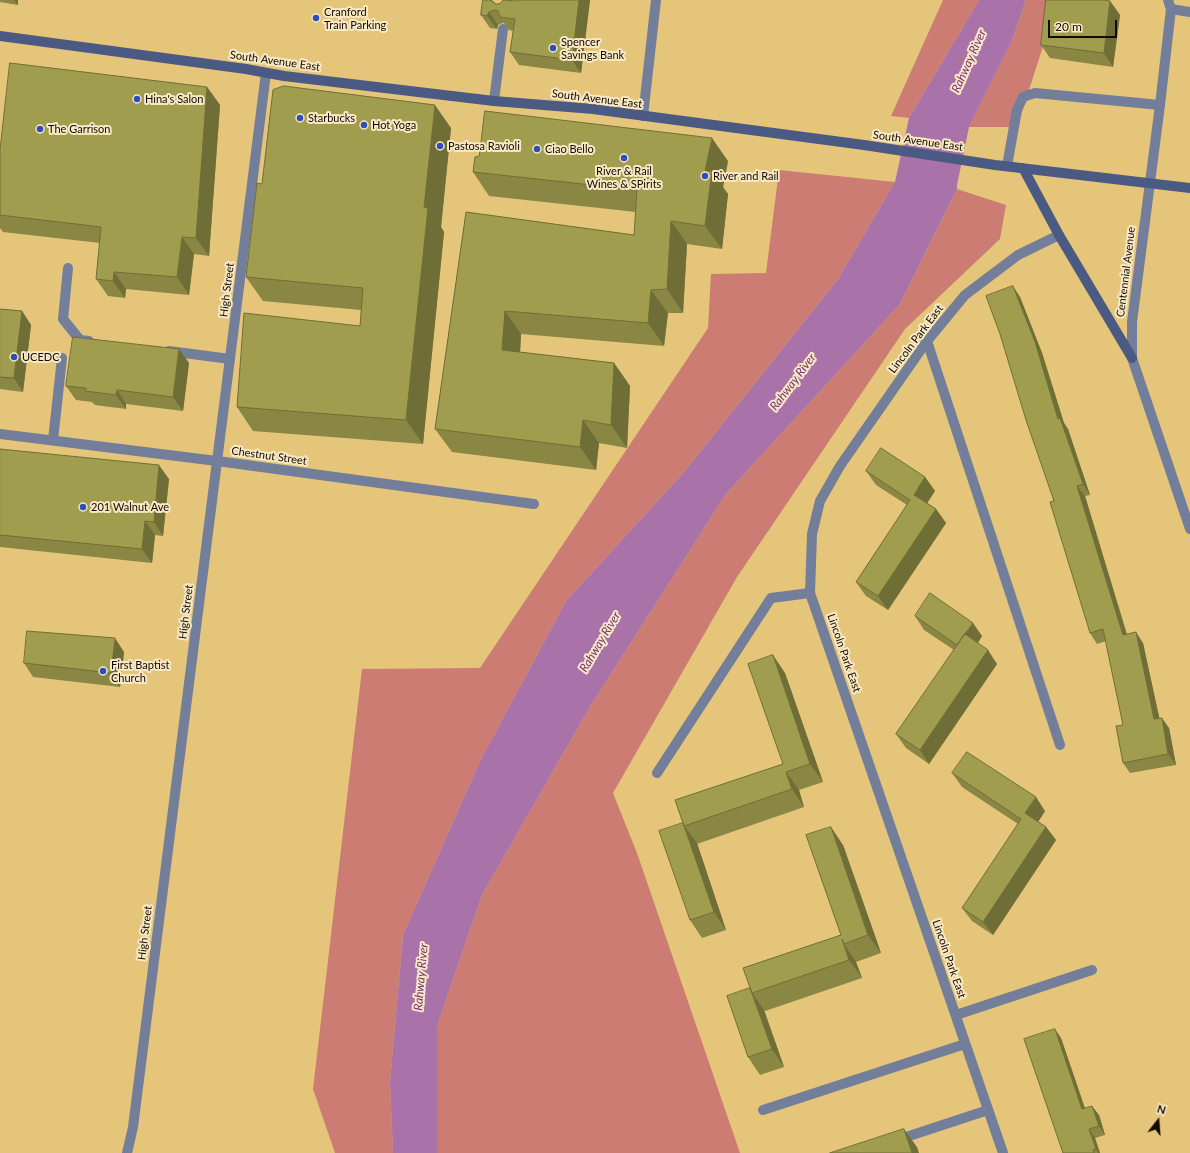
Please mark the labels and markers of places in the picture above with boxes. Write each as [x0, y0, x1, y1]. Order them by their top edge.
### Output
place label: Cranford Train Parking [324, 5, 386, 31]
marker: Cranford Train Parking [311, 13, 321, 23]
place label: Spencer Savings Bank [561, 35, 624, 61]
marker: Spencer Savings Bank [548, 43, 558, 53]
place label: Hina's Salon [145, 92, 203, 106]
marker: Hina's Salon [132, 94, 142, 104]
place label: Starbucks [308, 111, 355, 125]
marker: Starbucks [295, 113, 305, 123]
place label: Hot Yoga [372, 118, 416, 132]
marker: Hot Yoga [359, 120, 369, 130]
place label: The Garrison [48, 122, 110, 136]
marker: The Garrison [35, 124, 45, 134]
place label: Pastosa Ravioli [448, 139, 520, 153]
marker: Pastosa Ravioli [435, 141, 445, 151]
place label: Ciao Bello [545, 142, 594, 156]
marker: Ciao Bello [532, 144, 542, 154]
marker: River & Rail Wines & SPirits [619, 153, 629, 163]
place label: River & Rail Wines & SPirits [587, 164, 661, 190]
place label: River and Rail [713, 169, 779, 183]
marker: River and Rail [700, 171, 710, 181]
place label: UCEDC [22, 350, 60, 364]
marker: UCEDC [9, 352, 19, 362]
place label: 201 Walnut Ave [91, 500, 169, 514]
marker: 201 Walnut Ave [78, 502, 88, 512]
place label: First Baptist Church [111, 658, 169, 684]
marker: First Baptist Church [98, 666, 108, 676]

